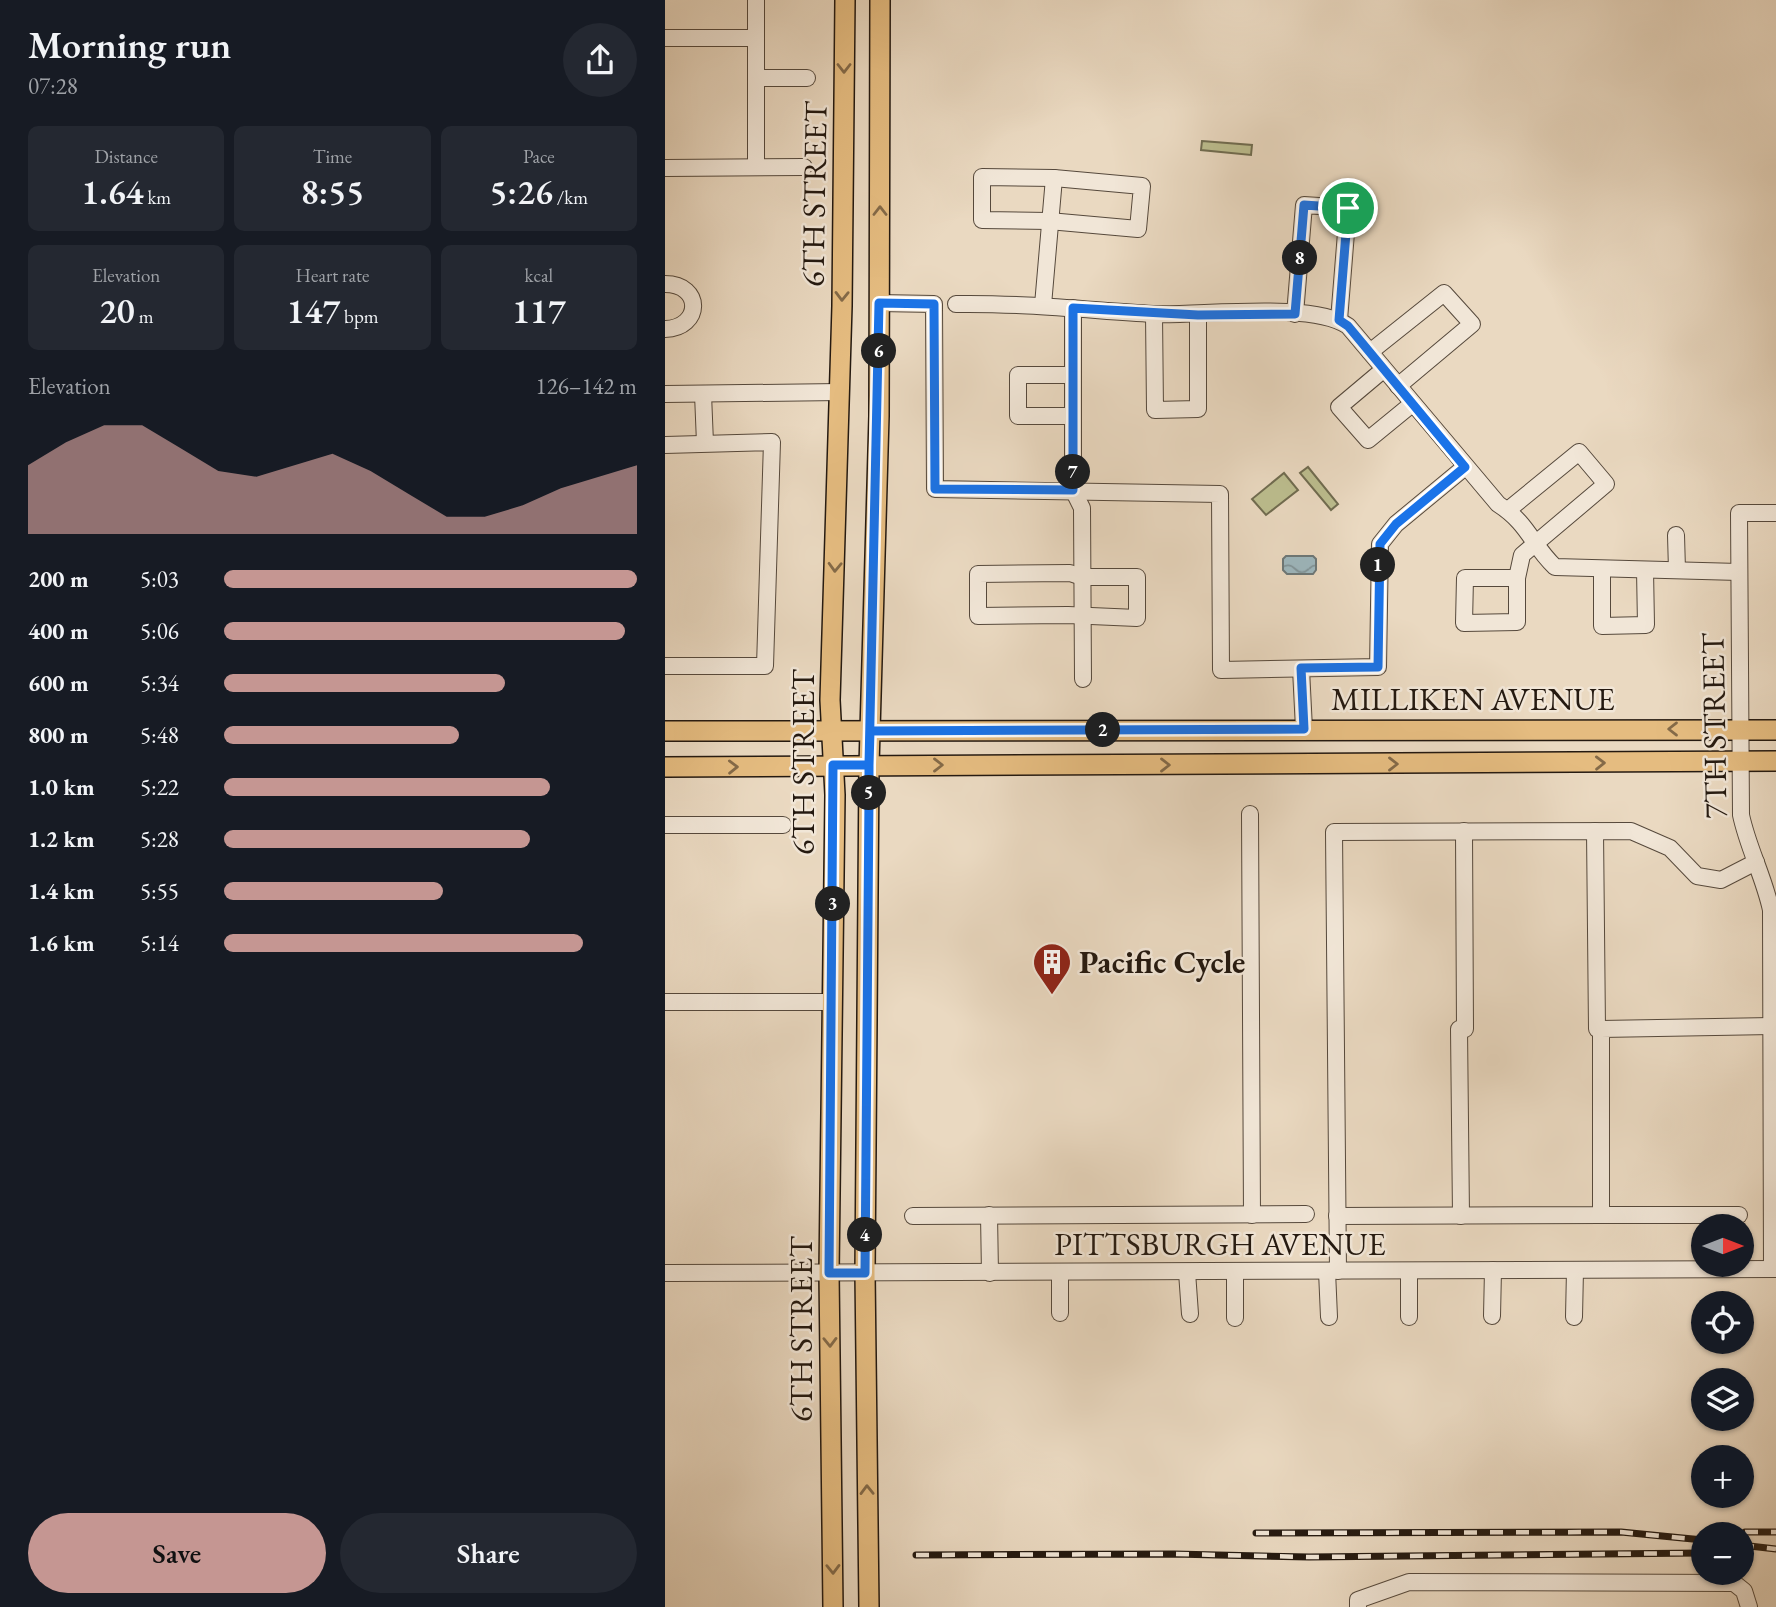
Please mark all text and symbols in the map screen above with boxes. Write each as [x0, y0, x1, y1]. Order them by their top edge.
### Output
text: Morning run [28, 20, 231, 69]
button: share [563, 23, 637, 97]
one-way arrow [837, 63, 852, 74]
text: 07:28 [28, 71, 78, 101]
street label: 6TH STREET [791, 100, 837, 287]
text: Distance [94, 144, 158, 169]
text: Time [313, 144, 352, 169]
text: Pace [523, 144, 555, 169]
text: 1.64 [81, 169, 144, 214]
text: 8:55 [301, 169, 364, 214]
text: 5:26 [490, 169, 553, 214]
pin [1318, 178, 1378, 238]
text: km [144, 185, 171, 210]
text: /km [553, 185, 588, 210]
icon: arrive [1329, 189, 1367, 227]
one-way arrow [872, 205, 888, 215]
pin: 8 [1283, 240, 1317, 276]
text: 8 [1294, 245, 1305, 270]
text: Elevation [92, 263, 160, 288]
text: Heart rate [296, 263, 369, 288]
text: kcal [525, 263, 553, 288]
text: 20 [99, 288, 135, 333]
text: 147 [286, 288, 340, 333]
text: 117 [512, 288, 566, 333]
one-way arrow [834, 291, 850, 301]
text: m [135, 304, 153, 329]
text: bpm [340, 304, 379, 329]
pin: 6 [861, 334, 897, 368]
text: 6 [873, 338, 884, 363]
text: Elevation [28, 371, 111, 401]
text: 126–142 m [536, 371, 637, 401]
pin: 7 [1055, 454, 1091, 490]
text: 7 [1067, 459, 1078, 484]
pin: 1 [1361, 548, 1395, 582]
text: 1 [1372, 552, 1383, 577]
one-way arrow [827, 562, 842, 573]
text: 200 m [28, 564, 89, 594]
text: 5:03 [140, 564, 179, 594]
text: 400 m [28, 616, 89, 646]
text: 5:06 [140, 616, 179, 646]
street label: 7TH STREET [1691, 632, 1737, 819]
text: 600 m [28, 668, 89, 698]
text: 5:34 [140, 668, 179, 698]
street label: 6TH STREET [782, 669, 824, 855]
street label: MILLIKEN AVENUE [1331, 678, 1615, 720]
pin: 2 [1085, 712, 1121, 748]
text: 2 [1097, 717, 1108, 742]
text: 800 m [28, 720, 89, 750]
text: 5:48 [140, 720, 179, 750]
one-way arrow [1667, 722, 1678, 737]
one-way arrow [1595, 755, 1606, 771]
one-way arrow [1388, 756, 1398, 772]
one-way arrow [933, 757, 943, 773]
one-way arrow [1160, 757, 1171, 773]
one-way arrow [728, 759, 739, 775]
text: 1.0 km [28, 772, 95, 802]
text: 5:22 [140, 772, 179, 802]
pin: 5 [851, 776, 887, 810]
text: 5 [863, 780, 874, 805]
text: 1.2 km [28, 824, 95, 854]
text: 5:28 [140, 824, 179, 854]
text: 1.4 km [28, 876, 95, 906]
text: 5:55 [140, 876, 179, 906]
pin: 3 [815, 886, 851, 922]
text: 3 [827, 891, 838, 916]
text: 1.6 km [28, 928, 95, 958]
text: 5:14 [140, 928, 179, 958]
building icon: Pacific Cycle [1031, 941, 1073, 996]
place label: Pacific Cycle [1079, 941, 1245, 983]
north arrow [1691, 1214, 1753, 1278]
map controls [1691, 1214, 1754, 1585]
pin: 4 [847, 1218, 883, 1252]
text: 4 [859, 1222, 870, 1247]
street label: PITTSBURGH AVENUE [1054, 1223, 1386, 1265]
street label: 6TH STREET [780, 1236, 822, 1422]
button: locate [1691, 1291, 1754, 1354]
one-way arrow [822, 1337, 838, 1347]
button: layers [1691, 1368, 1754, 1431]
button: + [1691, 1445, 1754, 1508]
one-way arrow [859, 1484, 875, 1495]
button: Save [28, 1513, 326, 1593]
button: Share [340, 1513, 637, 1593]
button: − [1691, 1522, 1754, 1585]
one-way arrow [825, 1564, 840, 1575]

